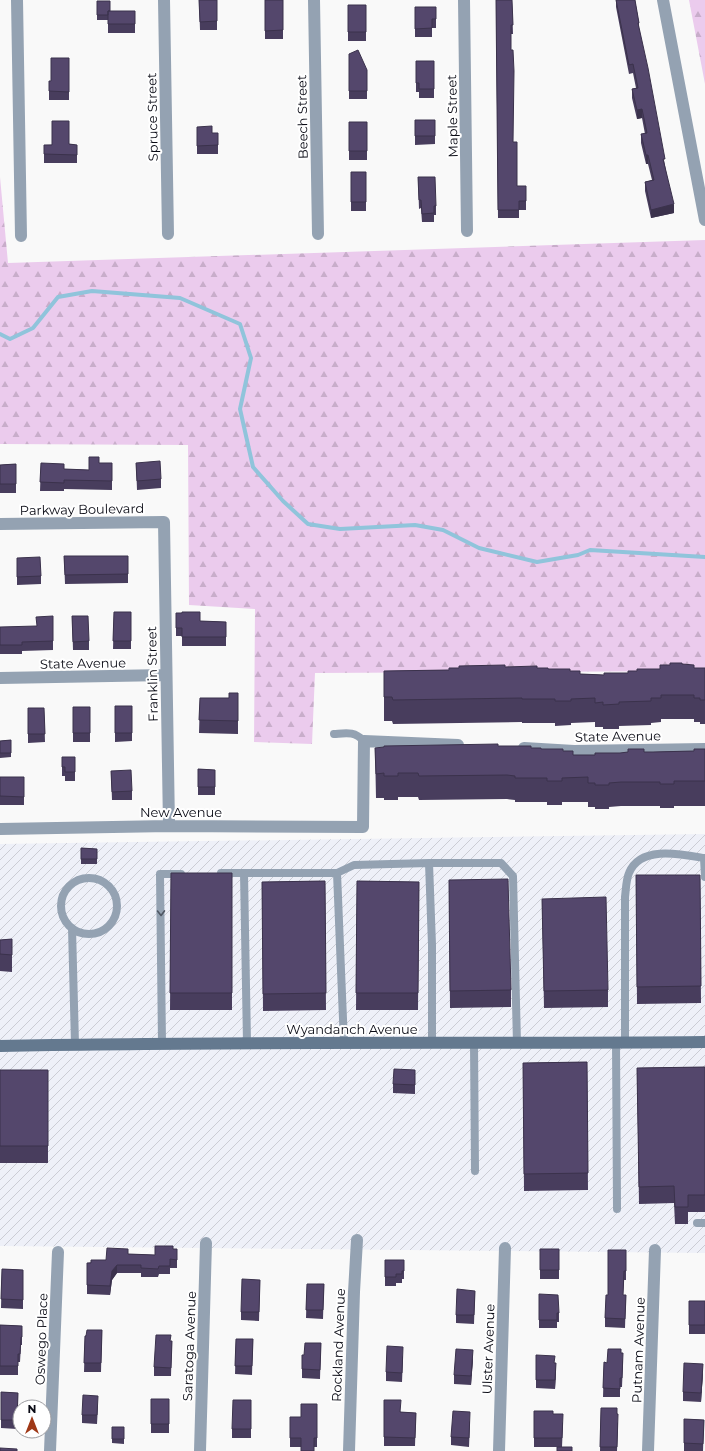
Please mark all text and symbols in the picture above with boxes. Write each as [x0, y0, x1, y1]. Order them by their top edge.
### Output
street label: Spruce Street [143, 73, 161, 161]
street label: Maple Street [443, 74, 461, 158]
street label: Beech Street [293, 75, 311, 159]
street label: Parkway Boulevard [20, 500, 144, 518]
street label: Franklin Street [143, 626, 161, 722]
street label: State Avenue [40, 654, 126, 672]
street label: State Avenue [575, 727, 661, 745]
street label: New Avenue [140, 804, 222, 820]
one-way arrow [157, 910, 165, 916]
street label: Wyandanch Avenue [286, 1021, 418, 1037]
street label: Rockland Avenue [328, 1288, 348, 1402]
street label: Saratoga Avenue [179, 1290, 199, 1401]
street label: Oswego Place [31, 1292, 51, 1385]
street label: Putnam Avenue [628, 1297, 648, 1403]
street label: Ulster Avenue [478, 1303, 498, 1395]
north arrow [12, 1399, 52, 1439]
text: N [28, 1402, 36, 1416]

